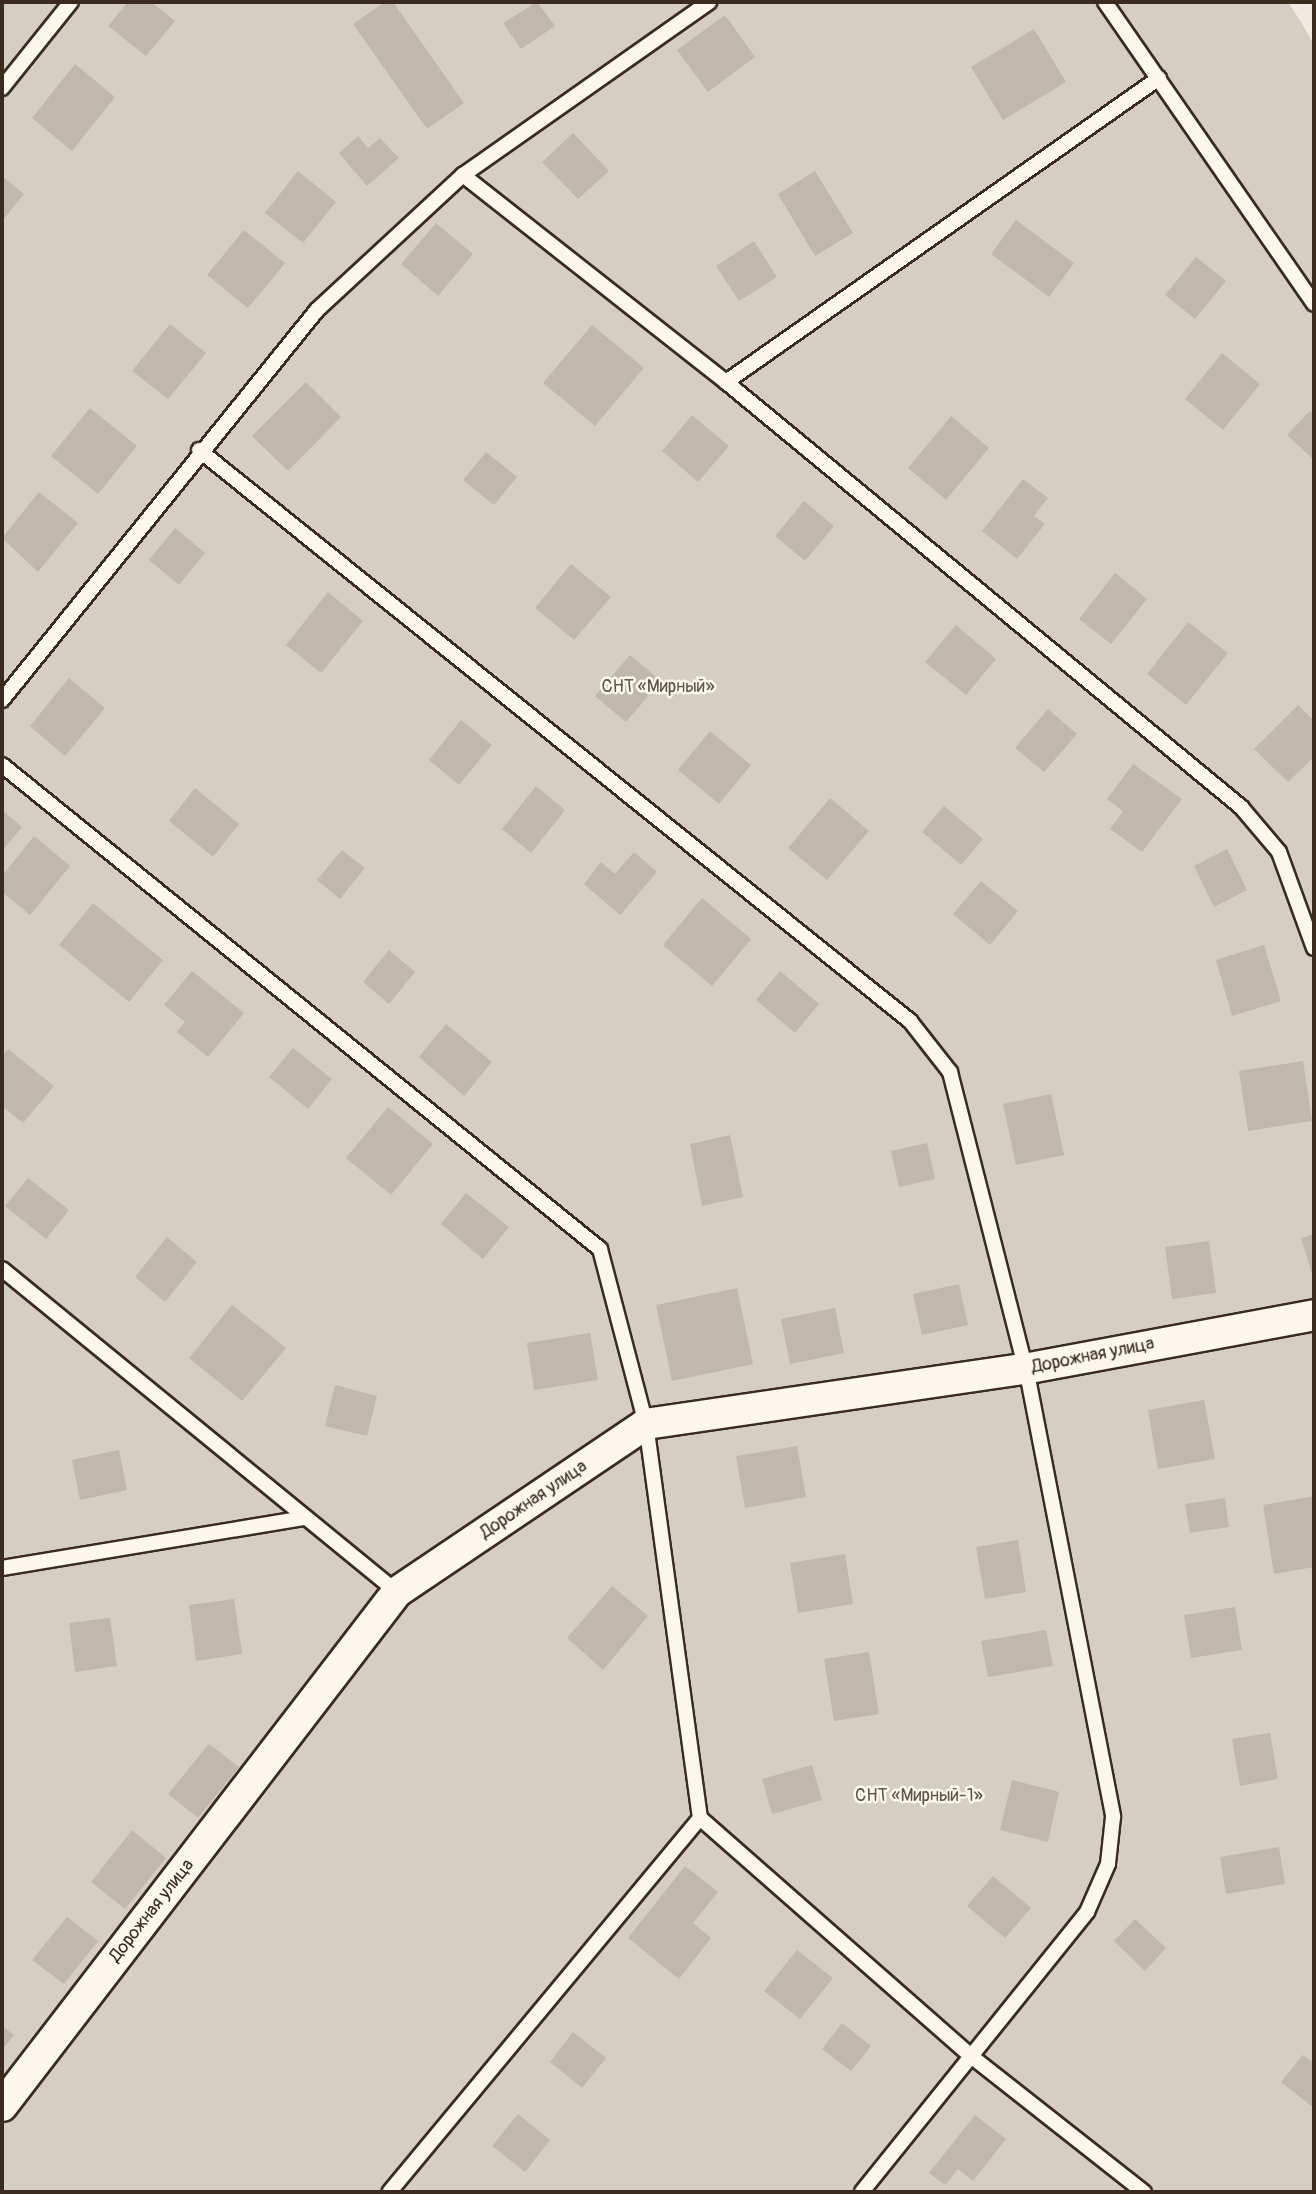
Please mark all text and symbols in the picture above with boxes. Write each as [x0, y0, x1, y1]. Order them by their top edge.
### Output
park label: СНТ «Мирный» [601, 676, 715, 698]
street label: Дорожная улица [1030, 1334, 1156, 1378]
street label: Дорожная улица [476, 1456, 592, 1544]
park label: СНТ «Мирный-1» [855, 1785, 983, 1807]
street label: Дорожная улица [105, 1855, 199, 1967]

